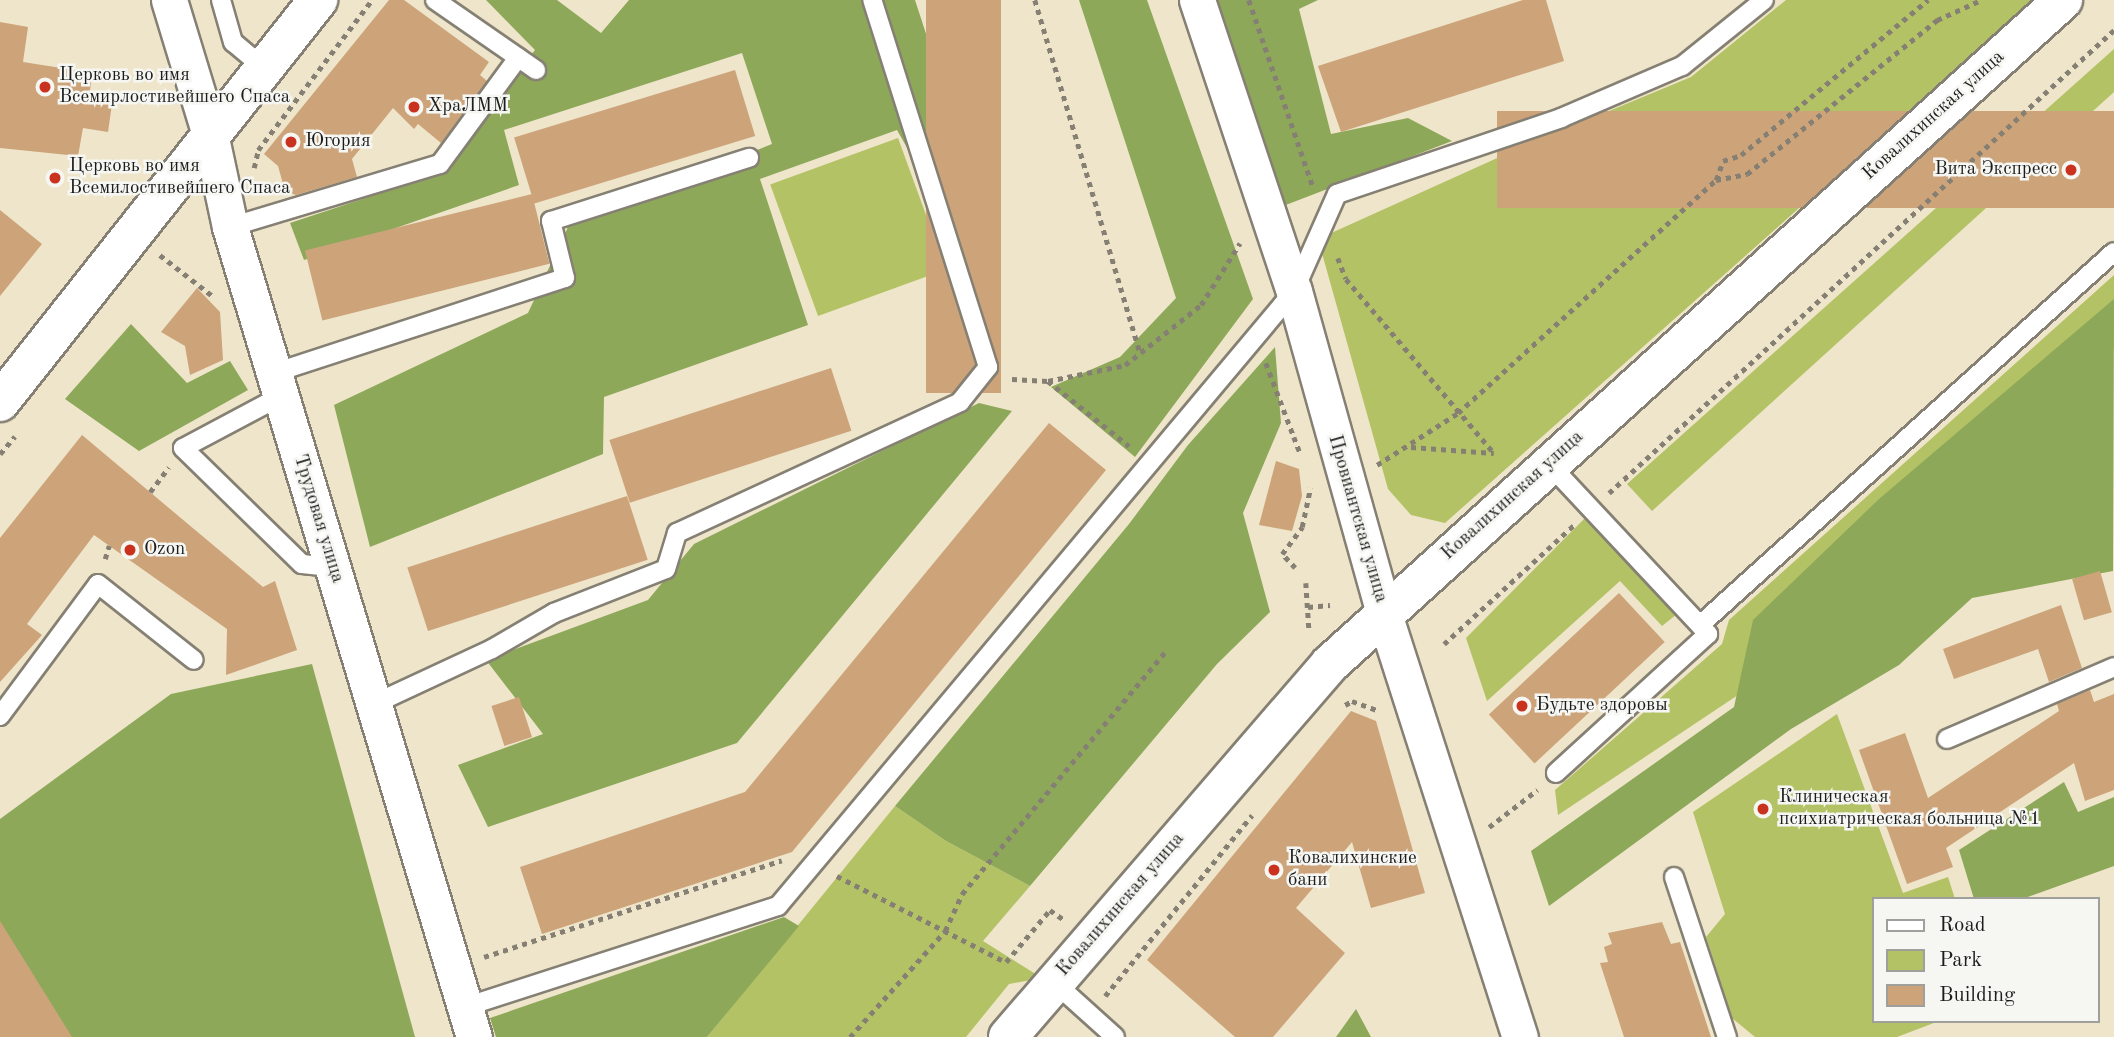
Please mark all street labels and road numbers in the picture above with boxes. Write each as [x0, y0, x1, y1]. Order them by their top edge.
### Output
street label: Ковалихинская улица [1858, 46, 2010, 186]
street label: Ковалихинская улица [1437, 426, 1589, 566]
street label: Провиантская улица [1322, 433, 1392, 605]
street label: Трудовая улица [288, 452, 348, 586]
street label: Ковалихинская улица [1052, 828, 1190, 982]

